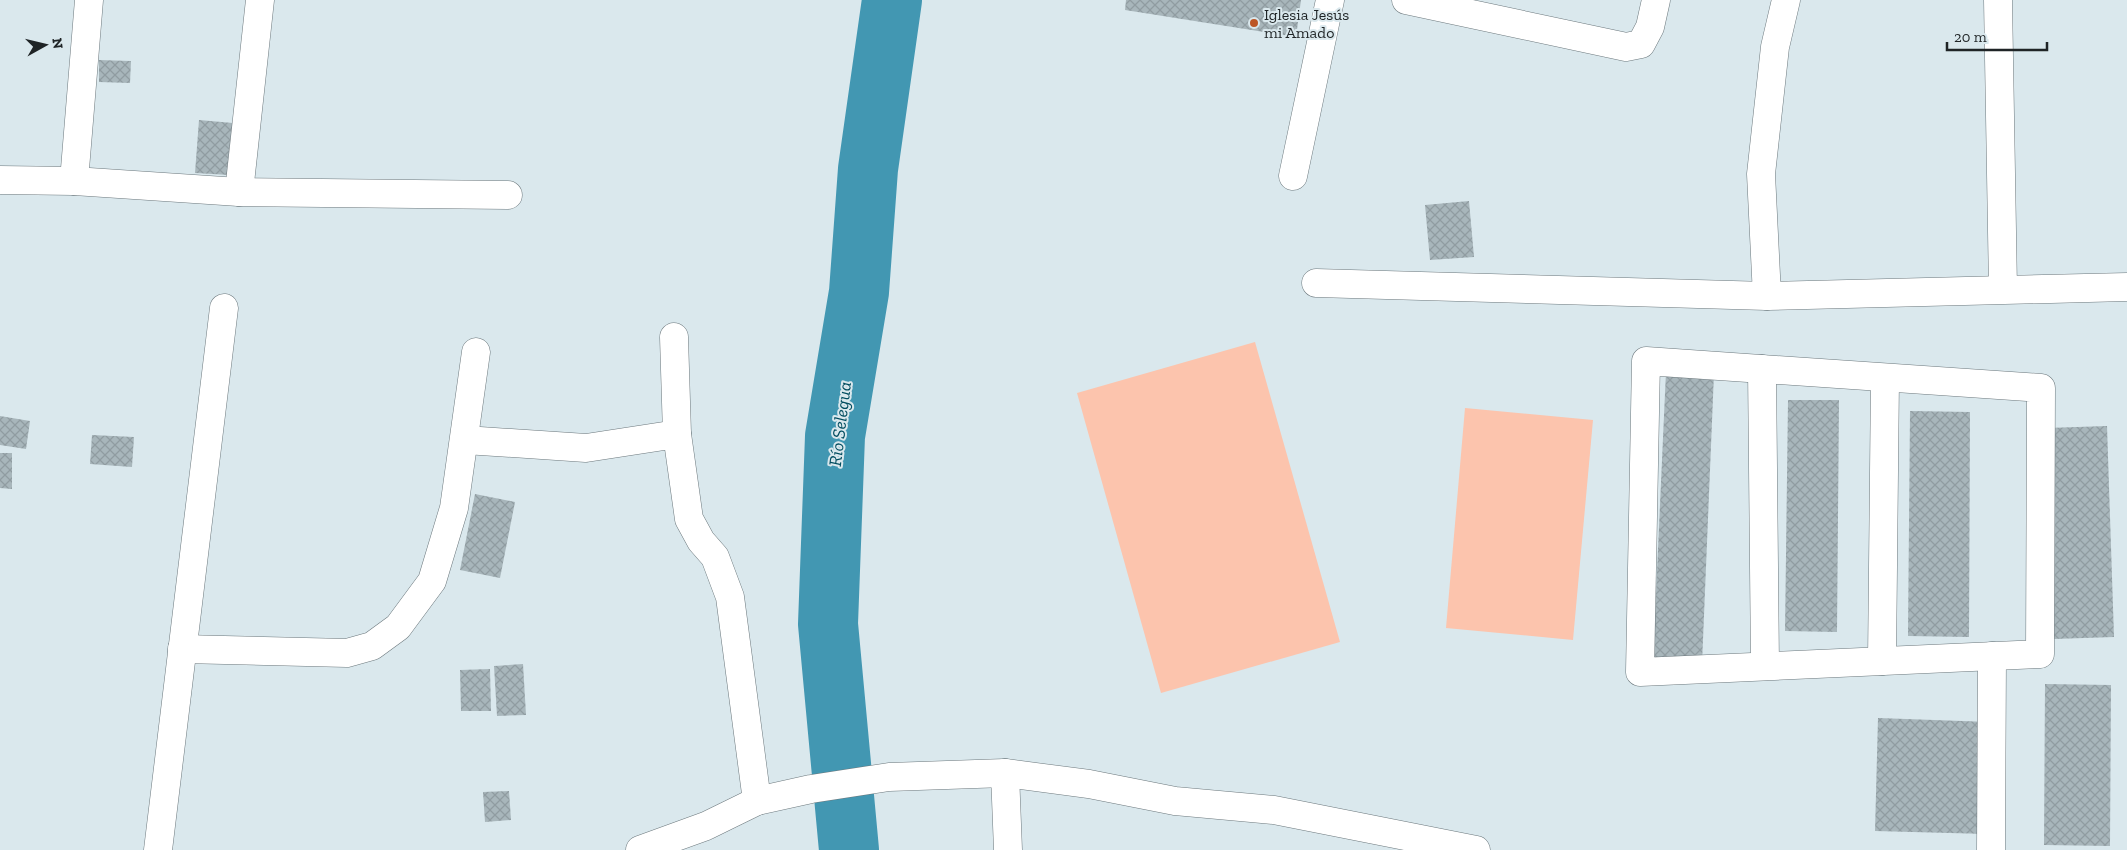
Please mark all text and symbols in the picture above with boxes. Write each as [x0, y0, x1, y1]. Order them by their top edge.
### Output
place label: Iglesia Jesús mi Amado [1264, 5, 1349, 42]
marker: Iglesia Jesús mi Amado [1248, 17, 1260, 29]
north arrow [20, 20, 70, 70]
scale bar [1947, 20, 2047, 52]
text: 20 m [1954, 28, 1987, 46]
text: N [48, 37, 67, 50]
water label: Río Selegua [824, 380, 856, 468]

